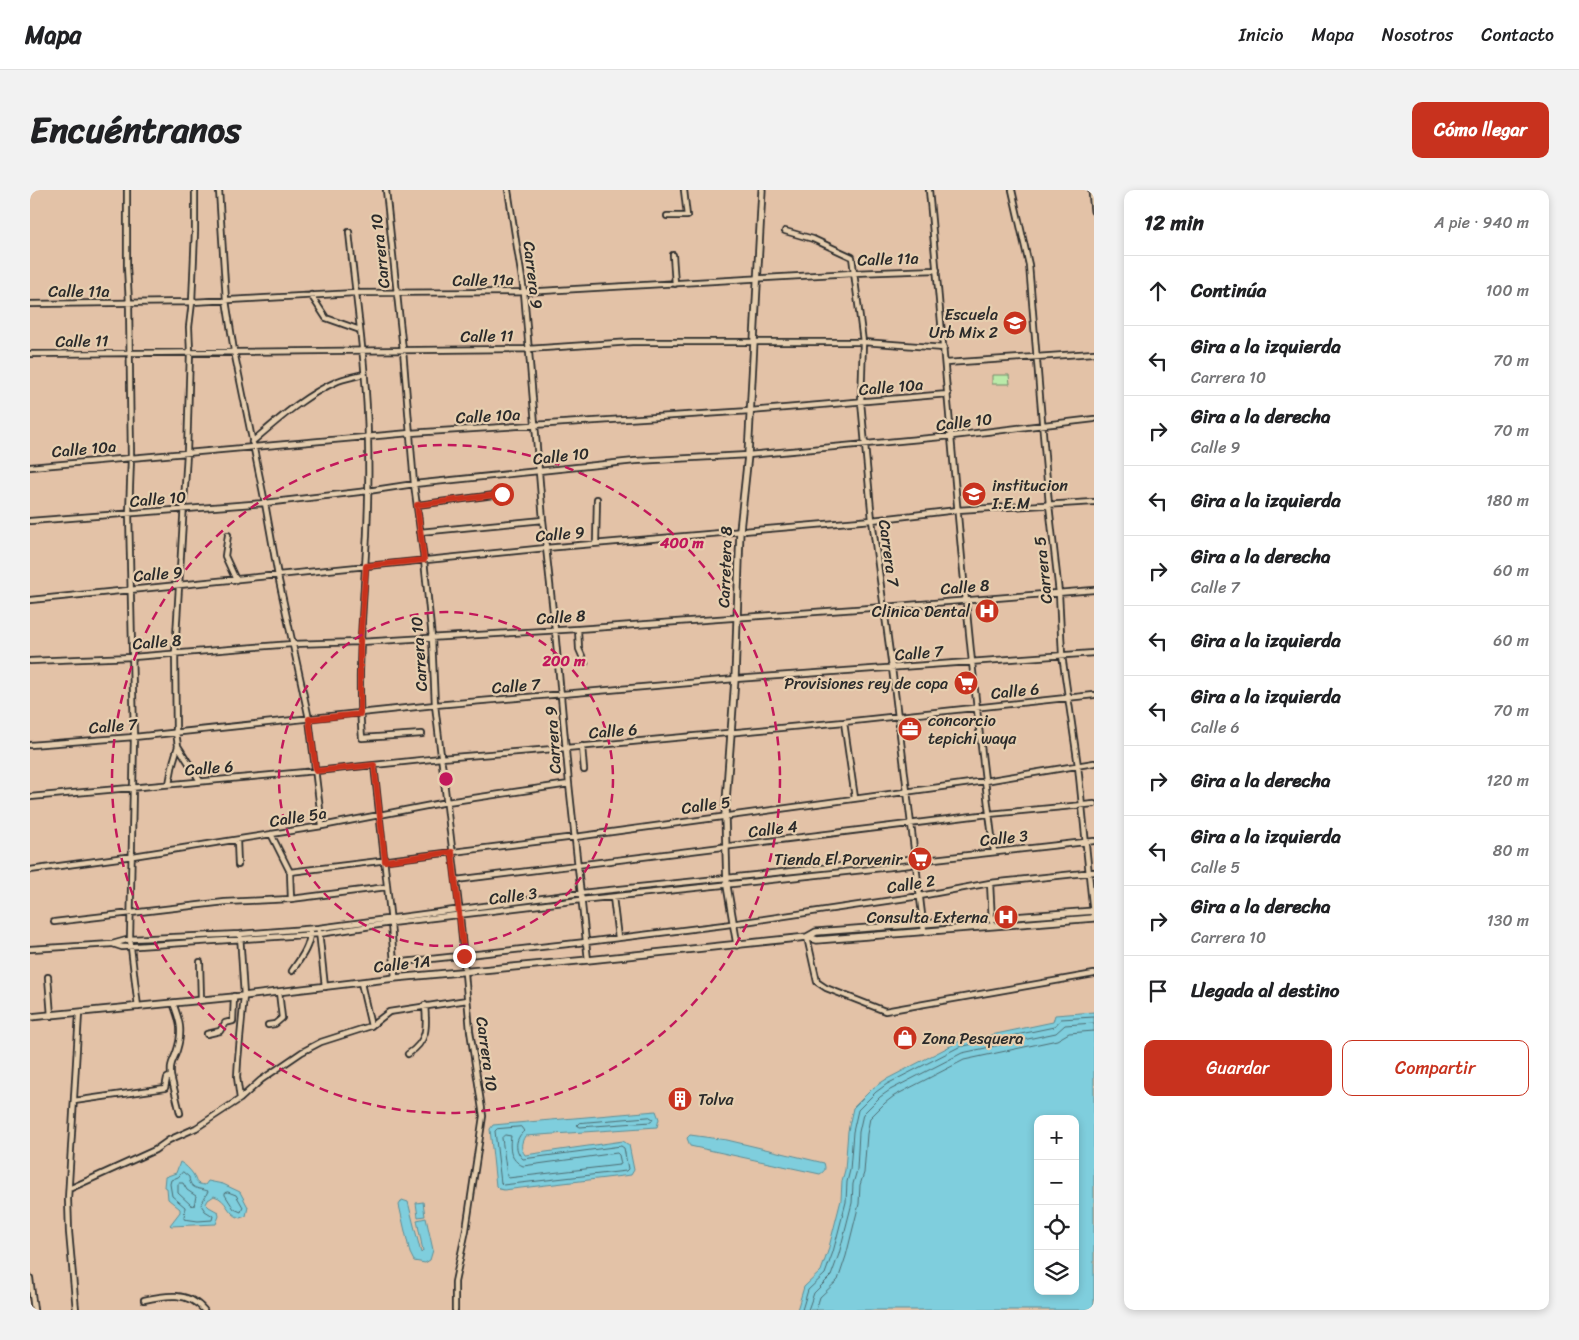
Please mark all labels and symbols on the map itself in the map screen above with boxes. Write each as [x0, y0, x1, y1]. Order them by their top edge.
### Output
street label: Carrera 10 [362, 212, 398, 290]
street label: Carrera 9 [514, 240, 552, 311]
street label: Calle 11a [857, 243, 919, 275]
street label: Calle 11a [452, 265, 514, 295]
street label: Calle 11a [48, 277, 110, 306]
place label: Escuela Urb Mix 2 [929, 300, 998, 347]
school or university icon: Escuela Urb Mix 2 [1002, 310, 1028, 336]
street label: Calle 11 [460, 321, 514, 351]
street label: Calle 11 [55, 326, 109, 356]
street label: Calle 10a [858, 370, 924, 404]
street label: Calle 10a [455, 400, 521, 432]
street label: Calle 10 [934, 404, 994, 440]
street label: Calle 10a [51, 432, 117, 466]
street label: Calle 10 [531, 439, 591, 473]
place label: institucion I.E.M [991, 471, 1068, 518]
school or university icon: institucion I.E.M [961, 481, 987, 507]
street label: Calle 10 [129, 482, 187, 516]
route start [491, 483, 514, 506]
street label: Calle 9 [534, 517, 586, 551]
street label: Carrera 7 [870, 518, 908, 589]
street label: Carretera 8 [709, 525, 741, 608]
text: 400 m [659, 530, 704, 556]
street label: Carrera 5 [1025, 535, 1061, 605]
street label: Calle 9 [132, 557, 184, 591]
street label: Calle 8 [939, 570, 991, 604]
place label: Clinica Dental [872, 597, 970, 626]
hospital icon: Clinica Dental [974, 598, 1000, 624]
street label: Calle 8 [535, 601, 587, 633]
street label: Carrera 10 [402, 616, 436, 692]
street label: Calle 8 [131, 625, 183, 659]
street label: Calle 7 [894, 636, 945, 670]
text: 200 m [541, 648, 586, 674]
street label: Calle 7 [491, 669, 542, 703]
place label: Provisiones rey de copa [784, 669, 948, 698]
supermarket icon: Provisiones rey de copa [953, 670, 979, 696]
street label: Calle 6 [989, 674, 1041, 708]
street label: Carrera 9 [536, 705, 570, 775]
place label: concorcio tepichi waya [928, 706, 1017, 753]
street label: Calle 7 [88, 709, 139, 743]
street label: Calle 6 [588, 714, 638, 748]
office icon: concorcio tepichi waya [897, 716, 923, 742]
street label: Calle 6 [184, 751, 234, 785]
centre of rings [437, 770, 455, 788]
street label: Calle 5 [680, 787, 733, 823]
street label: Calle 5a [267, 798, 329, 836]
street label: Calle 4 [747, 812, 799, 846]
street label: Calle 3 [978, 821, 1030, 855]
place label: Tienda El Porvenir [774, 845, 903, 874]
supermarket icon: Tienda El Porvenir [907, 846, 933, 872]
street label: Calle 2 [885, 866, 937, 902]
street label: Calle 3 [487, 879, 539, 913]
place label: Consulta Externa [867, 903, 989, 932]
hospital icon: Consulta Externa [993, 904, 1019, 930]
route end [453, 945, 476, 968]
street label: Calle 1A [372, 947, 432, 981]
street label: Carrera 10 [467, 1015, 507, 1093]
place label: Zona Pesquera [922, 1024, 1023, 1053]
shop icon: Zona Pesquera [892, 1025, 918, 1051]
place label: Tolva [698, 1085, 735, 1114]
building icon: Tolva [667, 1086, 693, 1112]

